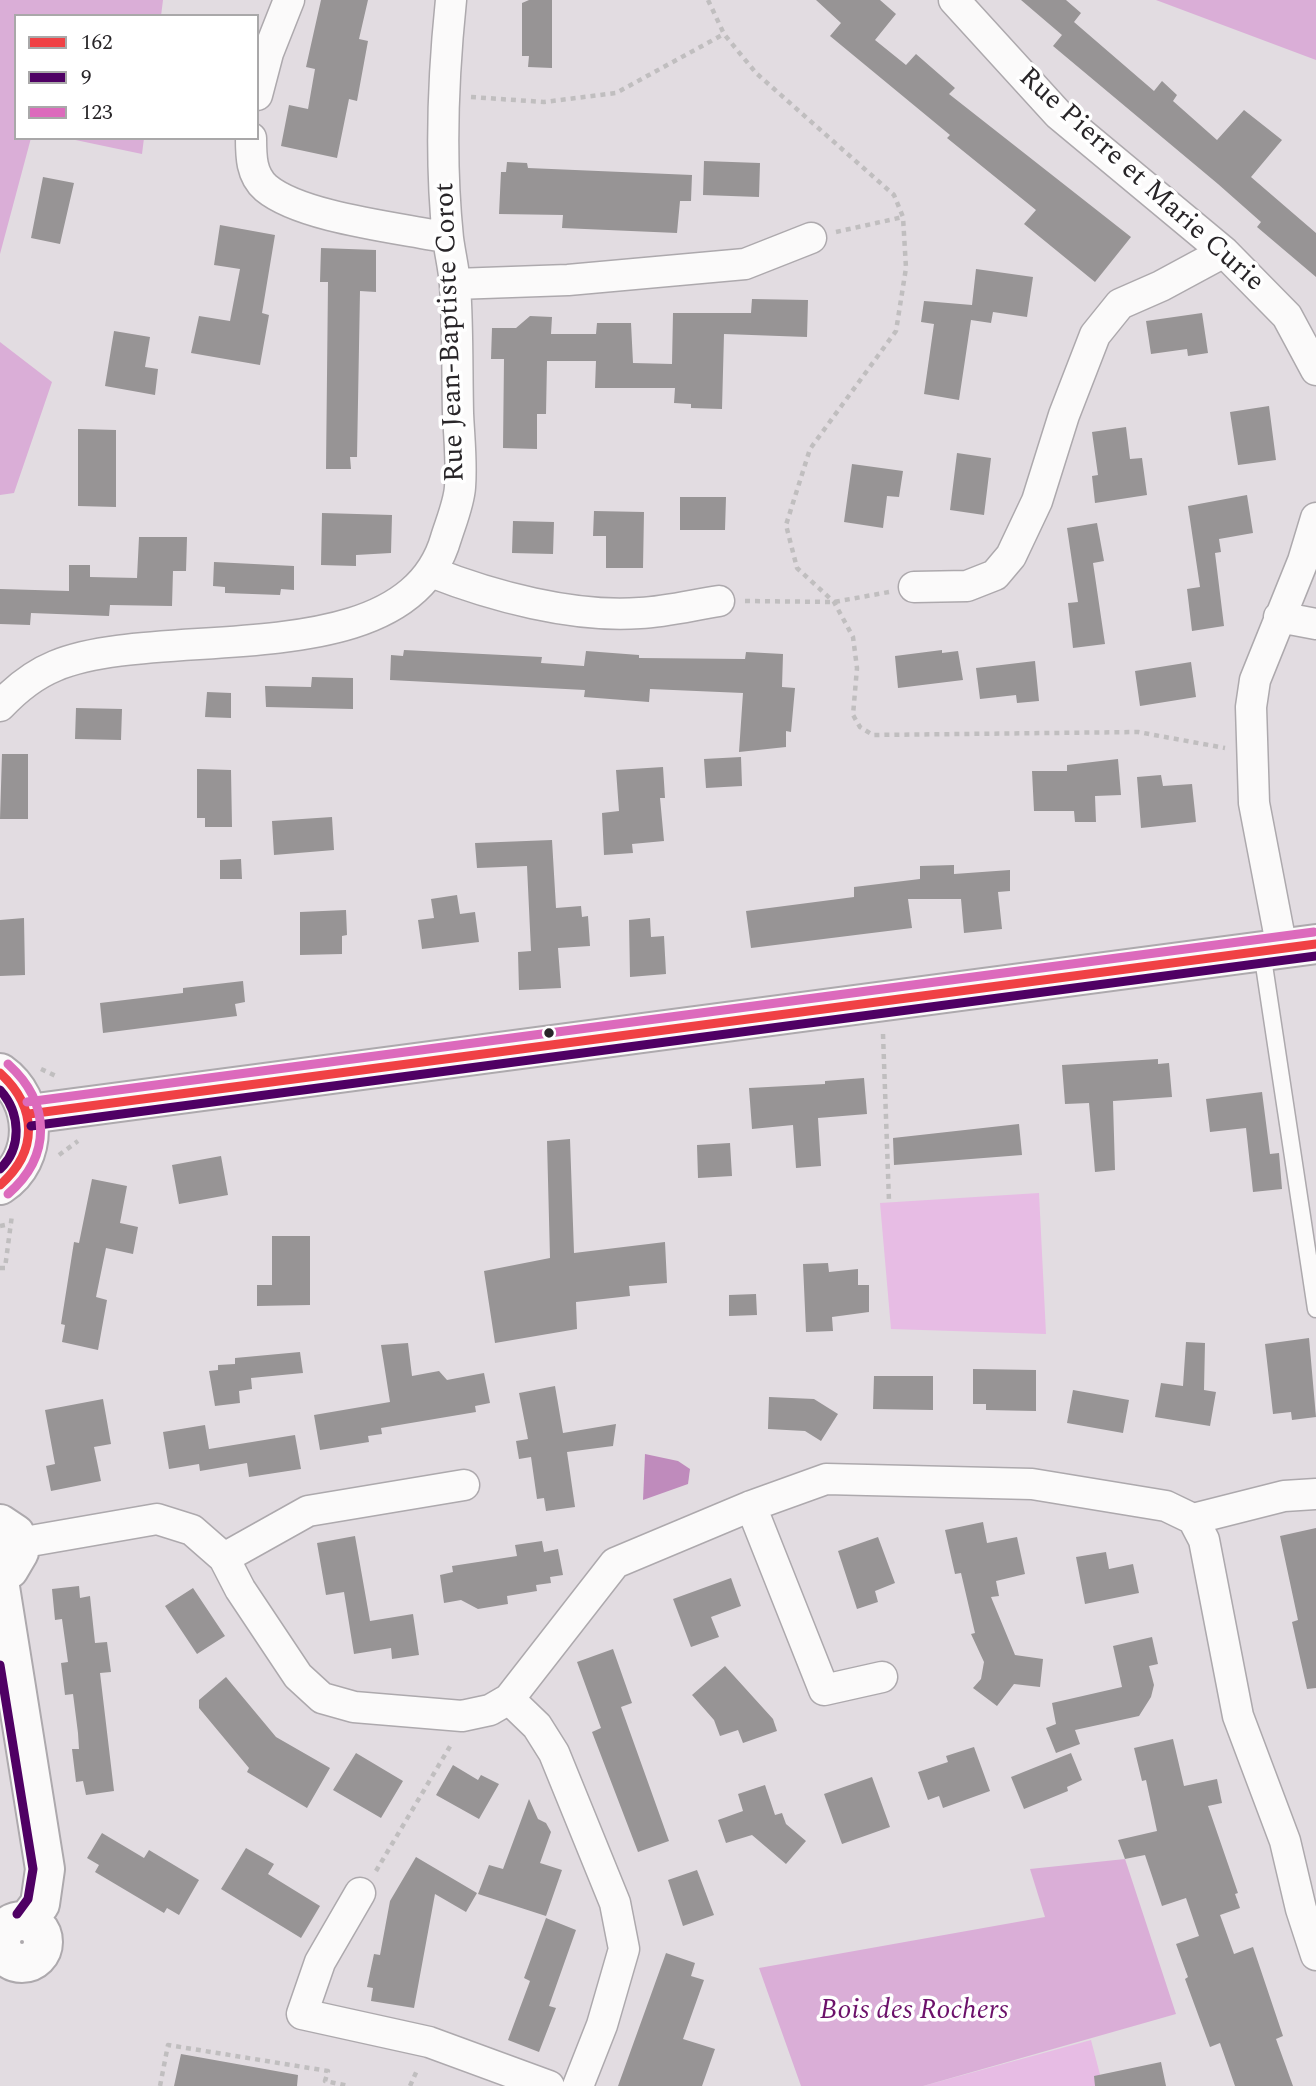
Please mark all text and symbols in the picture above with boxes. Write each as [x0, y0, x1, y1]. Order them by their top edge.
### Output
legend [14, 14, 259, 140]
text: 162 [81, 27, 113, 59]
text: 9 [81, 62, 92, 94]
street label: Rue Pierre et Marie Curie [1010, 62, 1270, 300]
text: 123 [81, 97, 113, 129]
street label: Rue Jean-Baptiste Corot [430, 182, 474, 482]
unlabelled marker [542, 1026, 556, 1040]
park label: Bois des Rochers [820, 1996, 1008, 2030]

